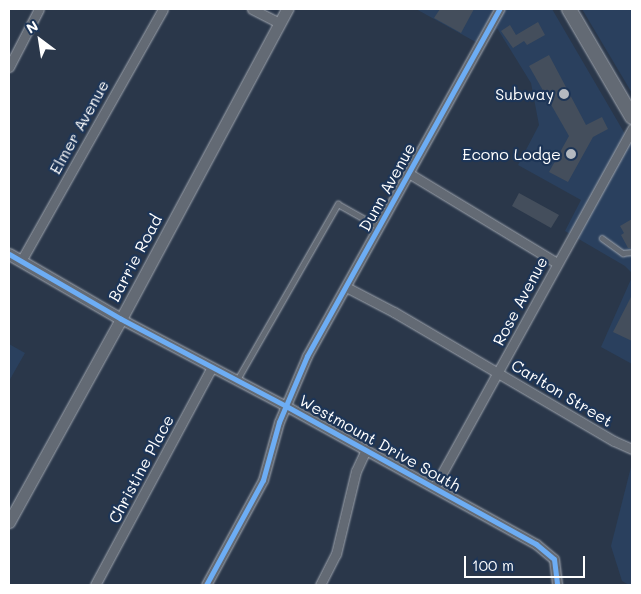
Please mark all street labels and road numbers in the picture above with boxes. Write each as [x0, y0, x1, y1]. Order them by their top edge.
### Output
street label: Elmer Avenue [45, 77, 113, 177]
street label: Dunn Avenue [355, 140, 419, 234]
street label: Barrie Road [104, 211, 166, 305]
street label: Rose Avenue [489, 253, 551, 349]
street label: Carlton Street [508, 355, 616, 431]
street label: Westmount Drive South [296, 391, 464, 495]
street label: Christine Place [104, 411, 178, 527]

